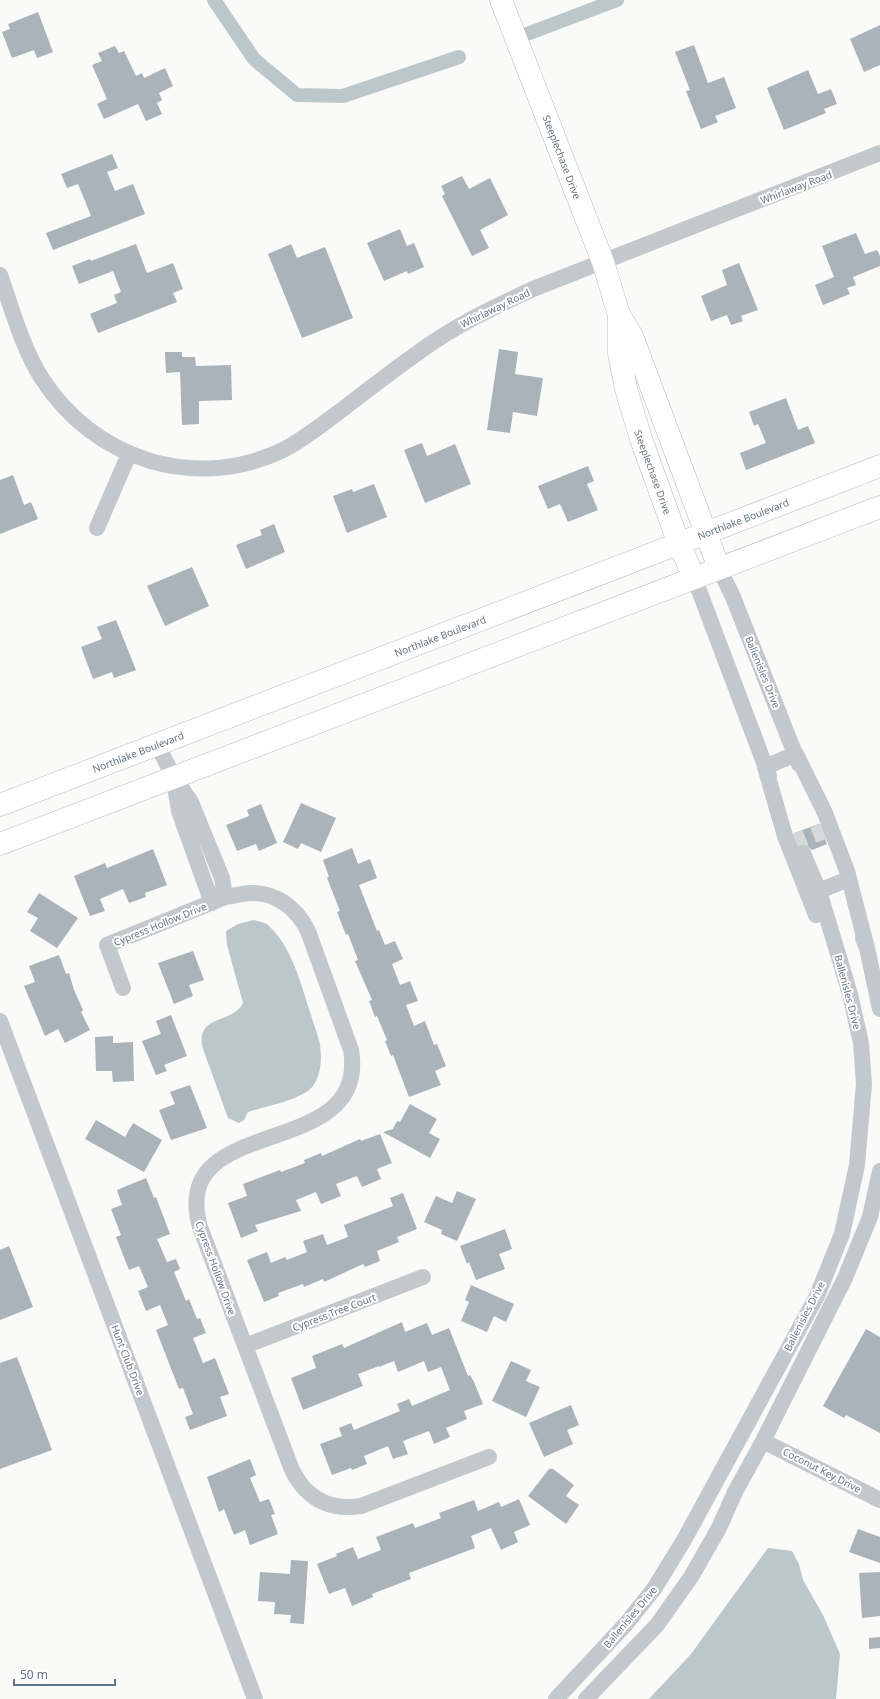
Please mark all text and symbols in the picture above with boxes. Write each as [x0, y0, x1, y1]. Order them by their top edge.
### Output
street label: Steeplechase Drive [539, 113, 585, 201]
street label: Whirlaway Road [758, 167, 834, 207]
street label: Whirlaway Road [458, 285, 532, 331]
street label: Steeplechase Drive [631, 428, 675, 517]
street label: Northlake Boulevard [695, 495, 791, 543]
street label: Northlake Boulevard [392, 612, 488, 660]
street label: Ballenisles Drive [742, 634, 784, 711]
street label: Northlake Boulevard [90, 728, 186, 776]
street label: Cypress Hollow Drive [111, 899, 209, 949]
street label: Ballenisles Drive [831, 953, 865, 1031]
street label: Cypress Hollow Drive [192, 1219, 240, 1317]
street label: Ballenisles Drive [780, 1278, 828, 1353]
street label: Cypress Tree Court [290, 1289, 378, 1334]
street label: Hunt Club Drive [108, 1323, 148, 1398]
street label: Coconut Key Drive [781, 1444, 864, 1496]
street label: Ballenisles Drive [600, 1583, 660, 1651]
scale bar [14, 1661, 115, 1687]
text: 50 m [20, 1666, 48, 1683]

